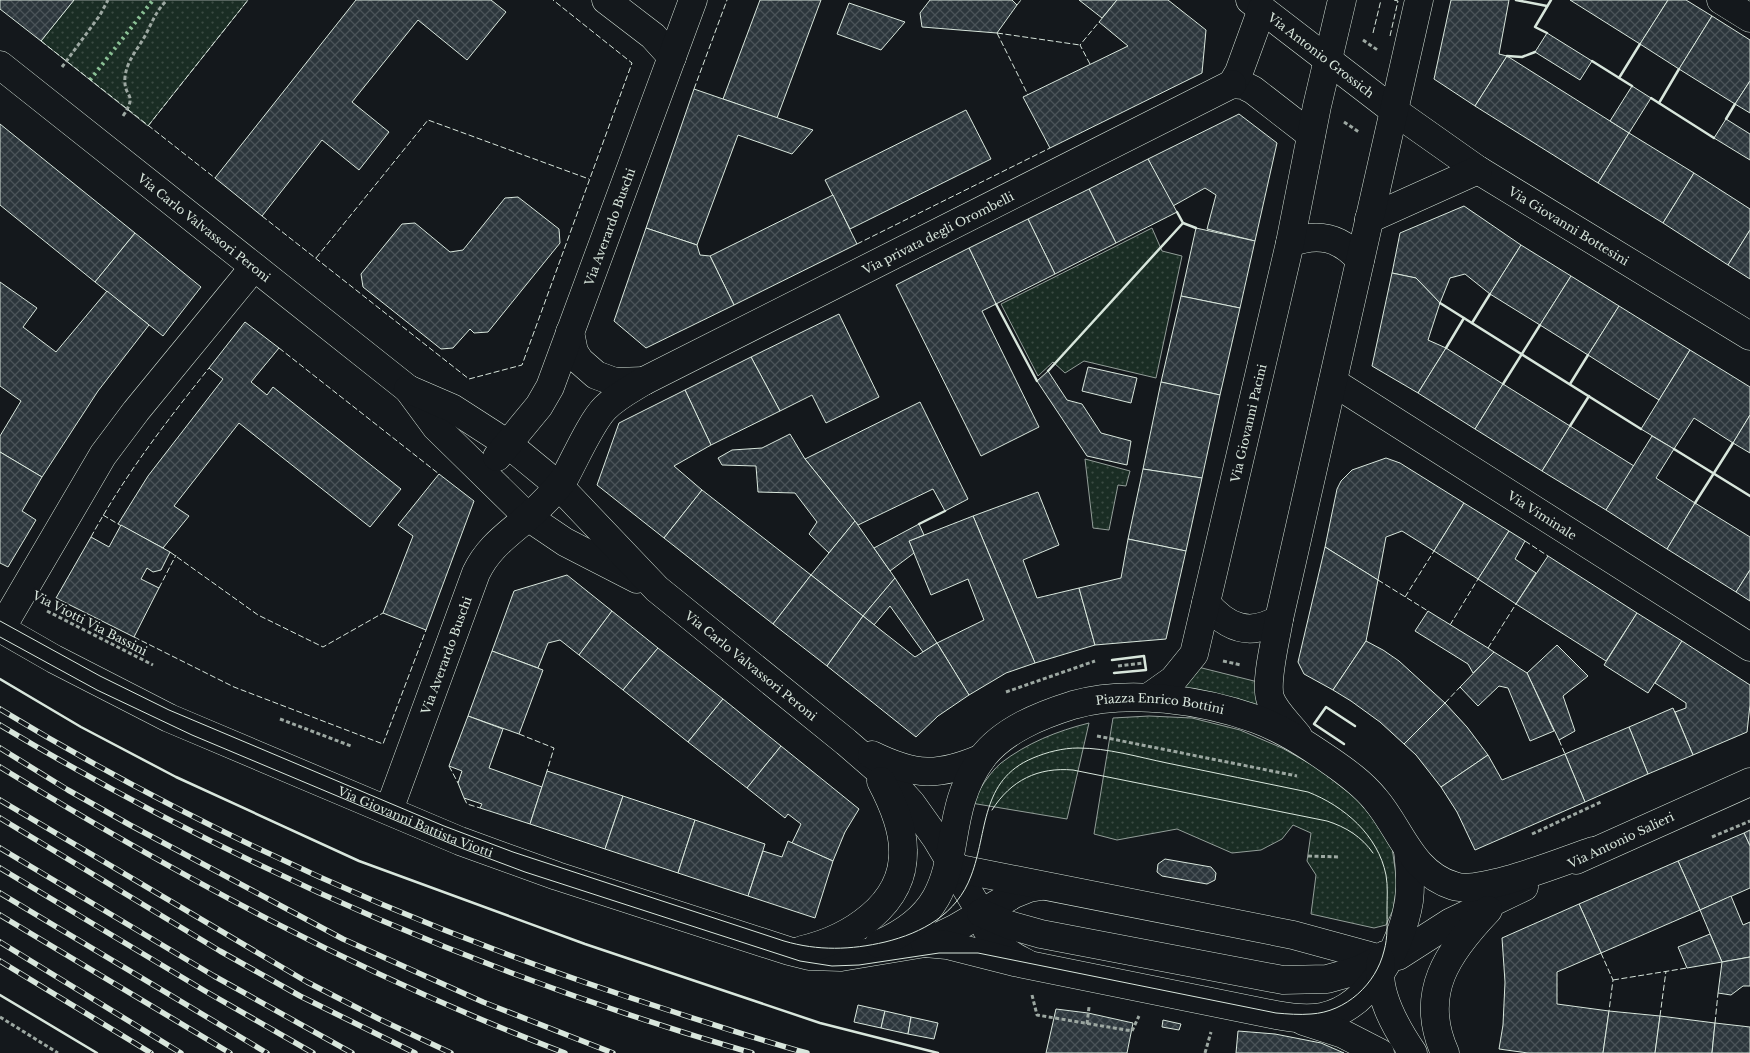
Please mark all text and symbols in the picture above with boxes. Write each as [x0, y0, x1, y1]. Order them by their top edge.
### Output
street label: Via Antonio Grossich [1264, 9, 1377, 100]
street label: Via Averardo Buschi [580, 166, 638, 288]
street label: Via Carlo Valvassori Peroni [134, 169, 274, 285]
street label: Via Giovanni Bottesini [1505, 183, 1632, 268]
street label: Via privata degli Orombelli [859, 188, 1016, 278]
street label: Via Giovanni Pacini [1227, 362, 1269, 485]
street label: Via Viminale [1504, 487, 1580, 543]
street label: Via Viotti Via Bassini [29, 587, 150, 658]
street label: Via Averardo Buschi [417, 594, 474, 717]
street label: Via Carlo Valvassori Peroni [681, 607, 820, 723]
street label: Piazza Enrico Bottini [1095, 690, 1226, 717]
street label: Via Giovanni Battista Viotti [335, 782, 495, 860]
street label: Via Antonio Salieri [1565, 809, 1677, 872]

